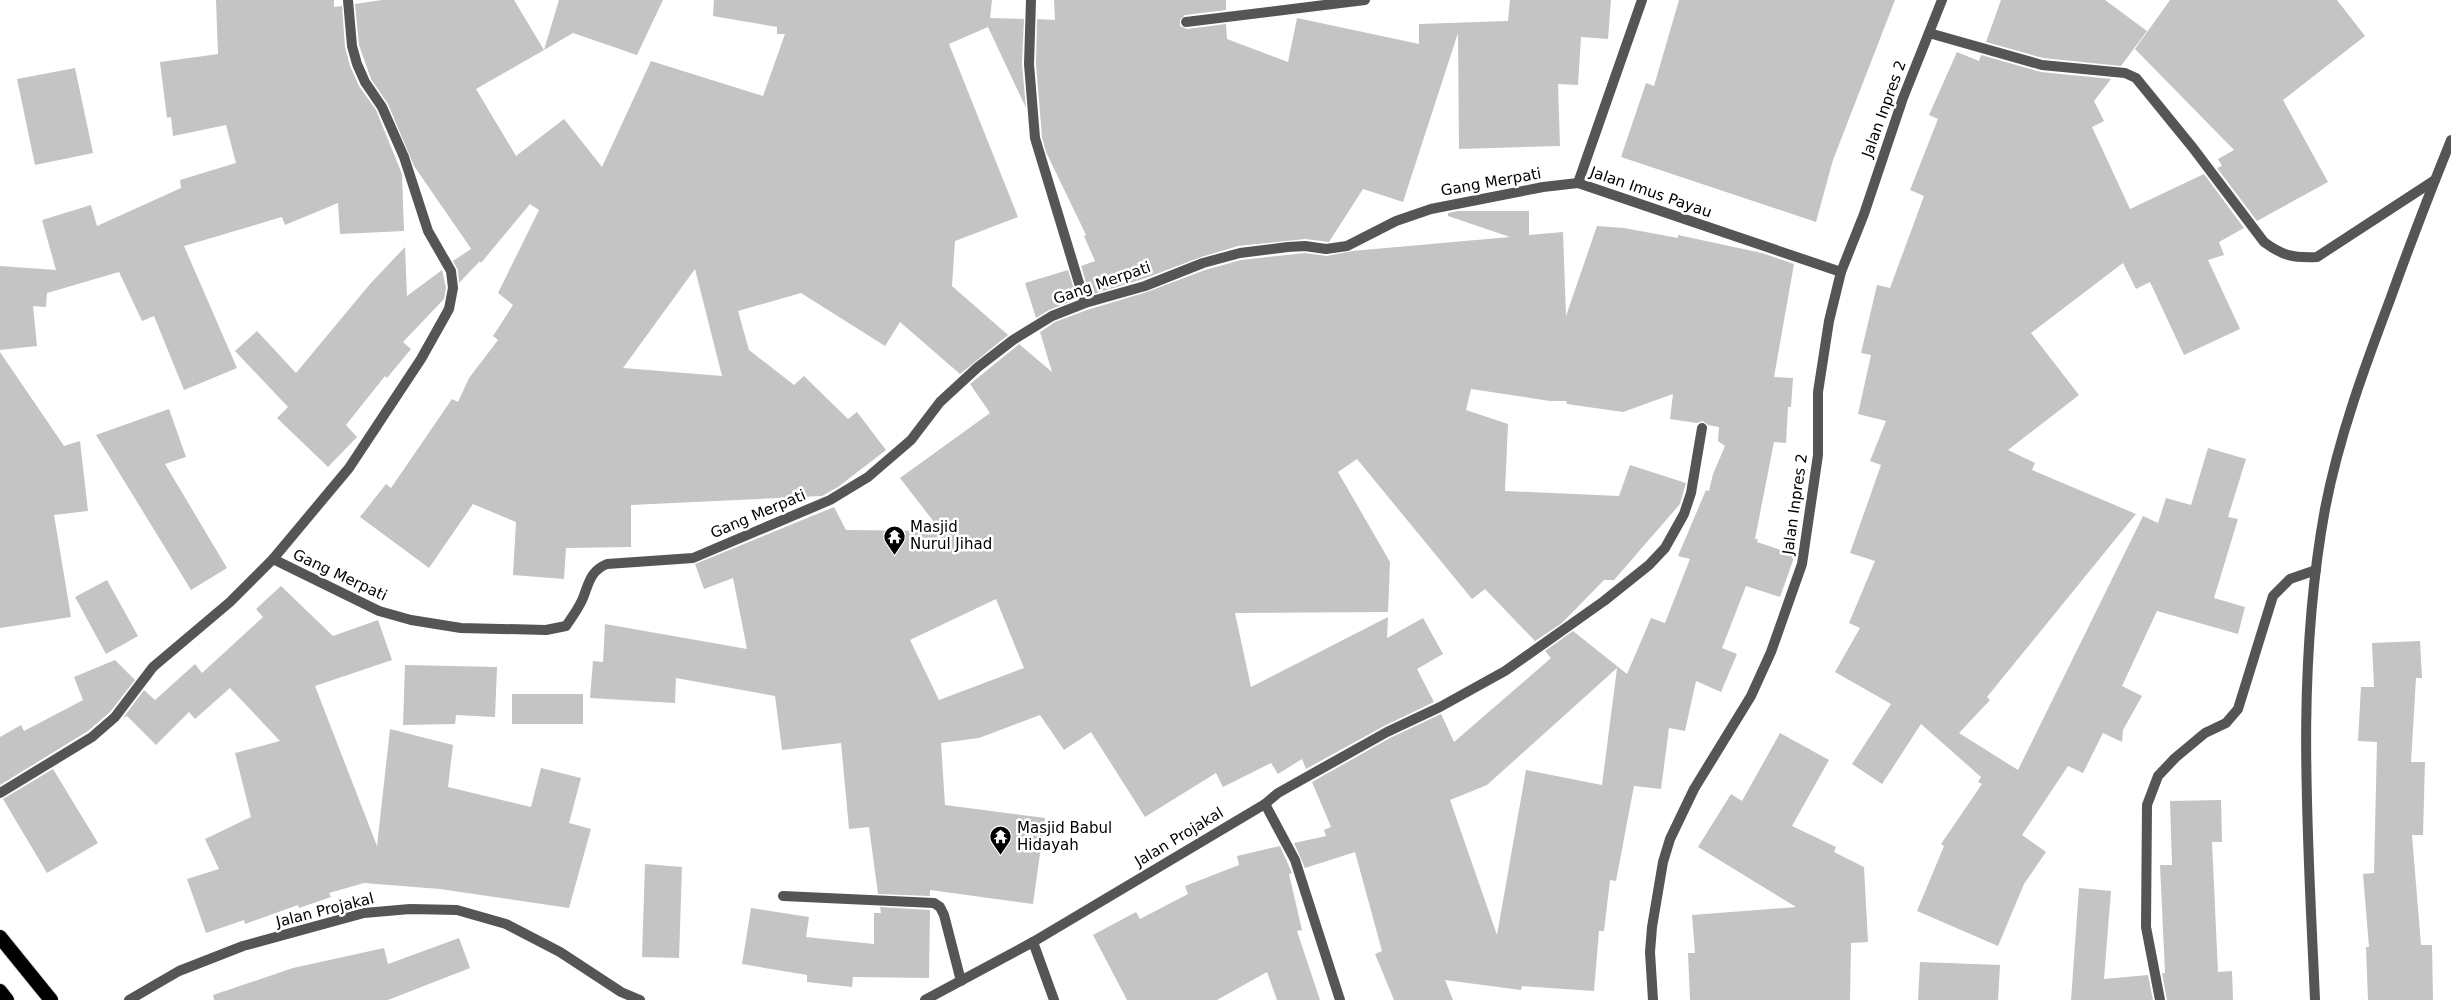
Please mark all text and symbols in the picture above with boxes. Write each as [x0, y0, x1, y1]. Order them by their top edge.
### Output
street label: Jalan Inpres 2 [1858, 58, 1910, 161]
street label: Jalan Imus Payau [1587, 162, 1714, 221]
street label: Gang Merpati [1439, 164, 1543, 200]
street label: Gang Merpati [1051, 258, 1153, 308]
street label: Jalan Inpres 2 [1779, 452, 1811, 557]
street label: Gang Merpati [708, 486, 808, 542]
place label: Masjid Nurul Jihad [910, 518, 992, 553]
temple icon: Masjid Nurul Jihad [882, 524, 906, 555]
street label: Gang Merpati [290, 545, 390, 605]
street label: Jalan Projakal [1131, 803, 1227, 871]
place label: Masjid Babul Hidayah [1017, 819, 1112, 854]
temple icon: Masjid Babul Hidayah [989, 825, 1013, 856]
street label: Jalan Projakal [273, 889, 376, 931]

